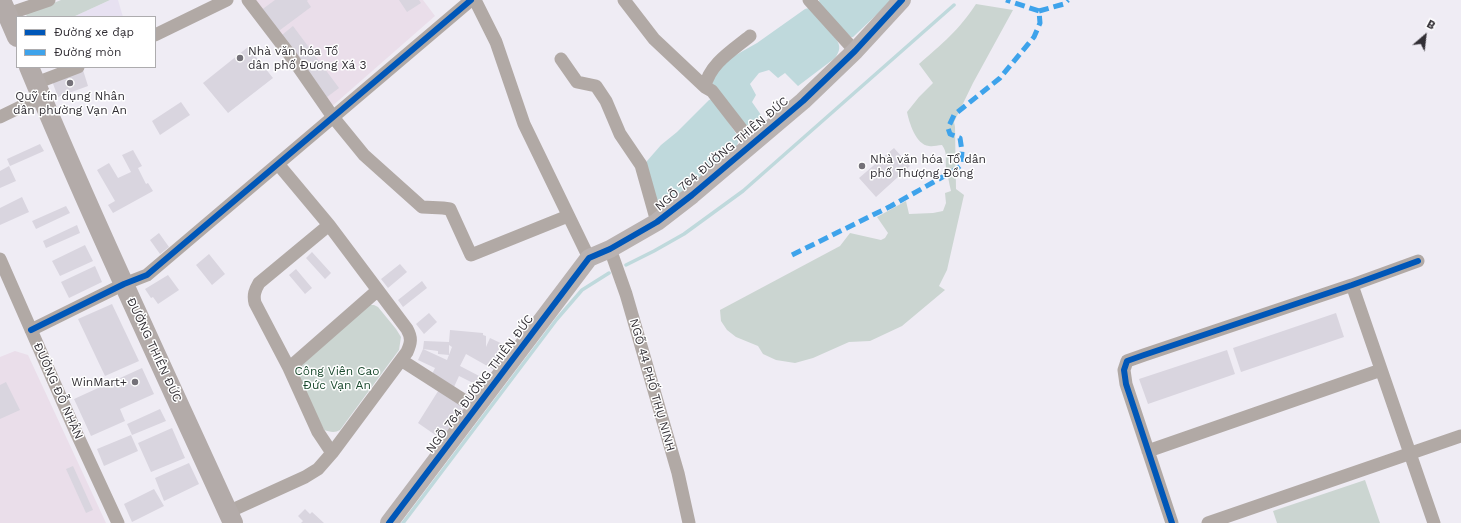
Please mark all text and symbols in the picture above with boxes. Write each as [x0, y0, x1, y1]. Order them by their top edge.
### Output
legend [16, 16, 156, 68]
north arrow [1405, 16, 1445, 56]
text: B [1424, 17, 1437, 32]
text: Đường xe đạp [54, 25, 134, 39]
place label: Nhà văn hóa Tổ dân phố Đương Xá 3 [248, 44, 366, 72]
text: Đường mòn [54, 45, 121, 59]
marker: Nhà văn hóa Tổ dân phố Đương Xá 3 [235, 53, 245, 63]
marker: Quỹ tín dụng Nhân dân phường Vạn An [65, 78, 75, 88]
place label: Quỹ tín dụng Nhân dân phường Vạn An [13, 89, 127, 117]
street label: NGÕ 764 ĐƯỜNG THIÊN ĐỨC [652, 94, 792, 214]
place label: Nhà văn hóa Tổ dân phố Thượng Đồng [870, 152, 986, 180]
marker: Nhà văn hóa Tổ dân phố Thượng Đồng [857, 161, 867, 171]
street label: ĐƯỜNG THIÊN ĐỨC [123, 295, 185, 405]
street label: NGÕ 764 ĐƯỜNG THIÊN ĐỨC [423, 312, 537, 456]
street label: NGÕ 44 PHỐ THỤ NINH [626, 317, 678, 453]
street label: ĐƯỜNG ĐỖ NHÂN [30, 340, 86, 442]
park label: Công Viên Cao Đức Vạn An [295, 364, 379, 392]
place label: WinMart+ [71, 375, 127, 389]
marker: WinMart+ [130, 377, 140, 387]

